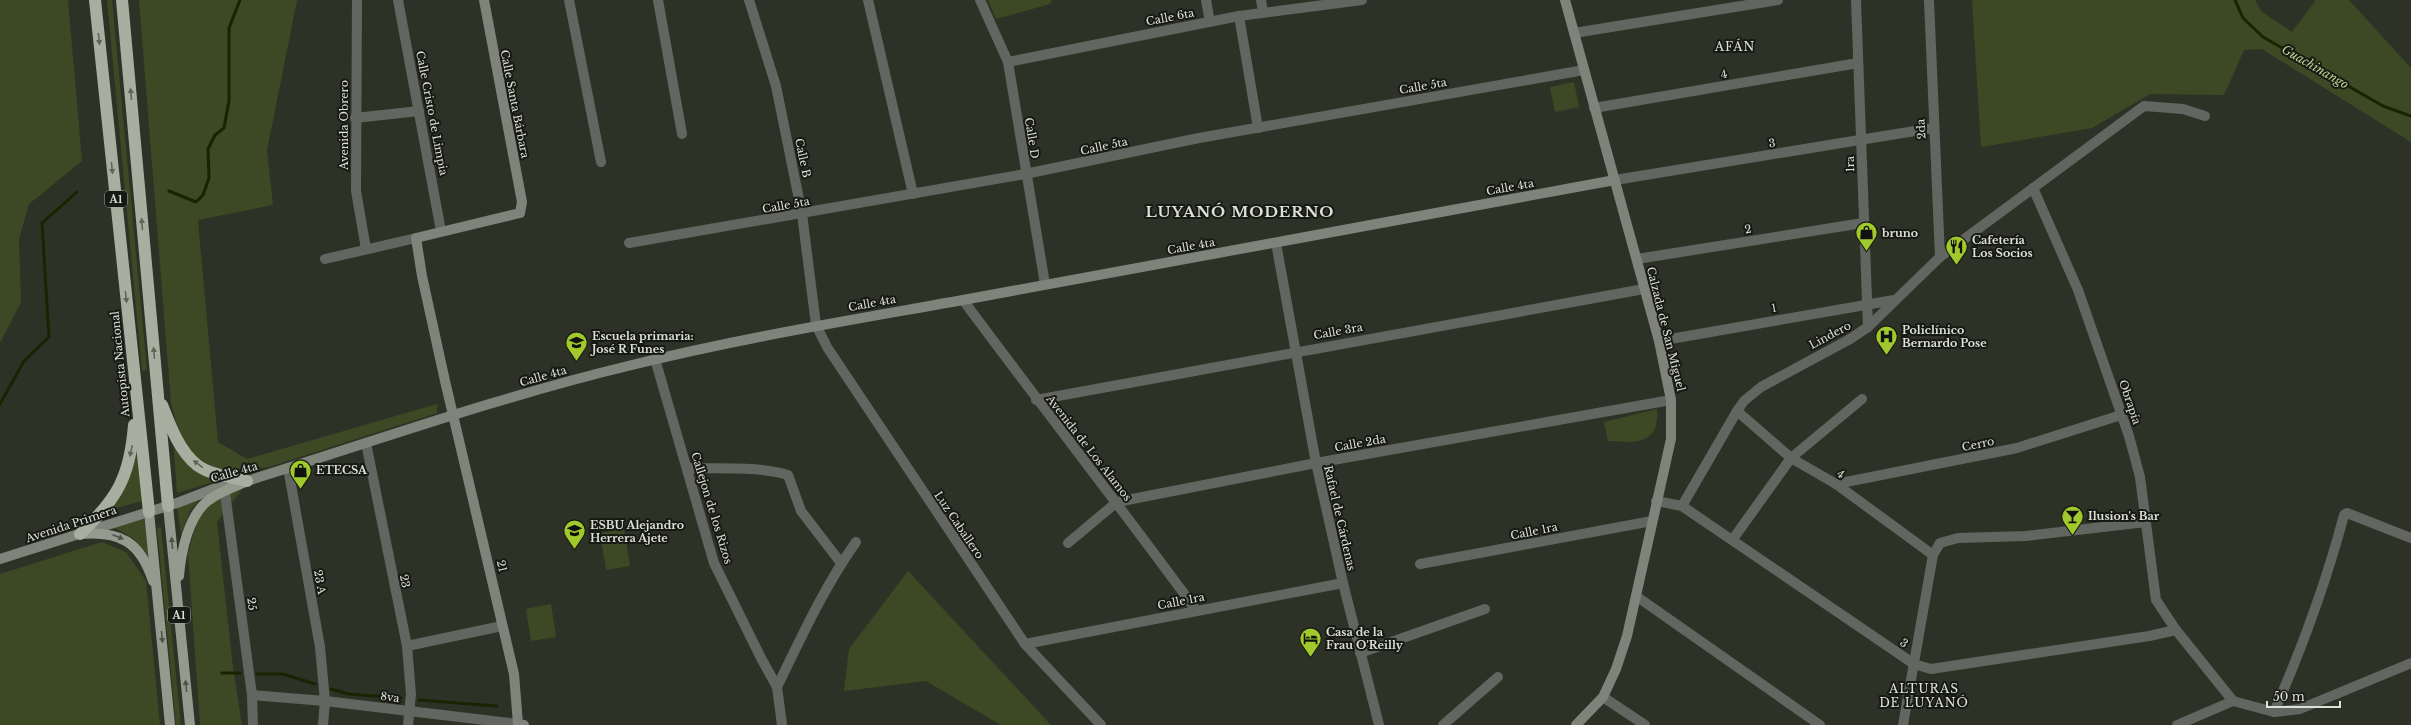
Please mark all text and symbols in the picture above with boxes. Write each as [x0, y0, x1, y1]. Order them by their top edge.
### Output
street label: Calle 6ta [1145, 5, 1196, 29]
one-way arrow [96, 33, 102, 45]
district label: AFÁN [1714, 38, 1755, 54]
water label: Guachinango [2279, 41, 2351, 92]
street label: Calle Santa Bárbara [498, 49, 533, 160]
street label: Calle Cristo de Limpia [413, 50, 451, 177]
street label: 4 [1720, 67, 1728, 81]
street label: Calle 5ta [1398, 75, 1449, 97]
street label: Avenida Obrero [337, 80, 351, 171]
one-way arrow [127, 88, 134, 100]
street label: Calle D [1022, 117, 1042, 160]
street label: 2da [1913, 118, 1929, 140]
street label: Calle 5ta [1079, 134, 1130, 158]
street label: 3 [1768, 136, 1777, 150]
street label: Calle B [792, 137, 814, 179]
street label: 1ra [1843, 155, 1857, 172]
one-way arrow [109, 162, 116, 174]
street label: Calle 4ta [1485, 176, 1536, 198]
road number: A1 [105, 191, 127, 207]
street label: Calle 5ta [761, 194, 812, 216]
district label: LUYANÓ MODERNO [1145, 202, 1335, 221]
one-way arrow [139, 218, 146, 230]
shop icon: bruno [1853, 220, 1879, 253]
street label: 2 [1744, 222, 1753, 236]
place label: bruno [1881, 226, 1918, 240]
restaurant icon: Cafetería Los Socios [1944, 233, 1970, 266]
place label: Cafetería Los Socios [1972, 233, 2033, 260]
street label: Calle 4ta [1166, 235, 1217, 257]
street label: Calzada de San Miguel [1644, 265, 1688, 393]
one-way arrow [123, 291, 129, 303]
street label: Calle 4ta [847, 292, 898, 314]
street label: 1 [1770, 301, 1778, 315]
street label: Autopista Nacional [107, 310, 133, 419]
street label: Lindero [1807, 318, 1853, 352]
street label: Calle 3ra [1312, 320, 1365, 342]
hospital icon: Policlínico Bernardo Pose [1873, 323, 1899, 356]
place label: Policlínico Bernardo Pose [1902, 323, 1987, 350]
school or university icon: Escuela primaria: José R Funes [563, 329, 589, 362]
place label: Escuela primaria: José R Funes [590, 329, 694, 356]
one-way arrow [150, 347, 157, 359]
street label: Calle 4ta [518, 362, 569, 389]
street label: Obrapía [2116, 378, 2144, 427]
street label: Avenida de Los Alamos [1043, 391, 1135, 504]
street label: Calle 2da [1333, 431, 1388, 454]
street label: Cerro [1961, 434, 1995, 454]
one-way arrow [128, 445, 134, 457]
street label: Callejon de los Rizos [688, 450, 736, 566]
shop icon: ETECSA [288, 457, 314, 490]
street label: Calle 4ta [209, 458, 260, 485]
one-way arrow [192, 460, 203, 468]
place label: ETECSA [316, 463, 368, 477]
street label: Rafael de Cárdenas [1321, 464, 1359, 572]
street label: 4 [1834, 466, 1848, 482]
street label: Luz Caballero [931, 488, 987, 562]
street label: Avenida Primera [23, 502, 119, 546]
bar icon: Ilusion's Bar [2060, 503, 2086, 536]
place label: Ilusion's Bar [2088, 509, 2160, 523]
school or university icon: ESBU Alejandro Herrera Ajete [562, 518, 588, 551]
place label: ESBU Alejandro Herrera Ajete [590, 518, 684, 545]
street label: Calle 1ra [1509, 519, 1560, 542]
one-way arrow [112, 533, 124, 540]
one-way arrow [168, 537, 175, 549]
street label: 21 [494, 559, 510, 573]
street label: 23 A [311, 569, 329, 596]
street label: 23 [397, 573, 413, 589]
street label: Calle 1ra [1156, 589, 1207, 612]
street label: 25 [244, 597, 260, 611]
road number: A1 [168, 607, 190, 623]
hotel icon: Casa de la Frau O'Reilly [1298, 625, 1324, 658]
place label: Casa de la Frau O'Reilly [1326, 625, 1404, 652]
one-way arrow [159, 631, 165, 643]
street label: 3 [1897, 635, 1911, 651]
one-way arrow [182, 680, 189, 692]
district label: ALTURAS DE LUYANÓ [1879, 681, 1969, 710]
scale bar [2267, 683, 2340, 709]
street label: 8va [380, 689, 401, 705]
text: 50 m [2273, 689, 2305, 704]

